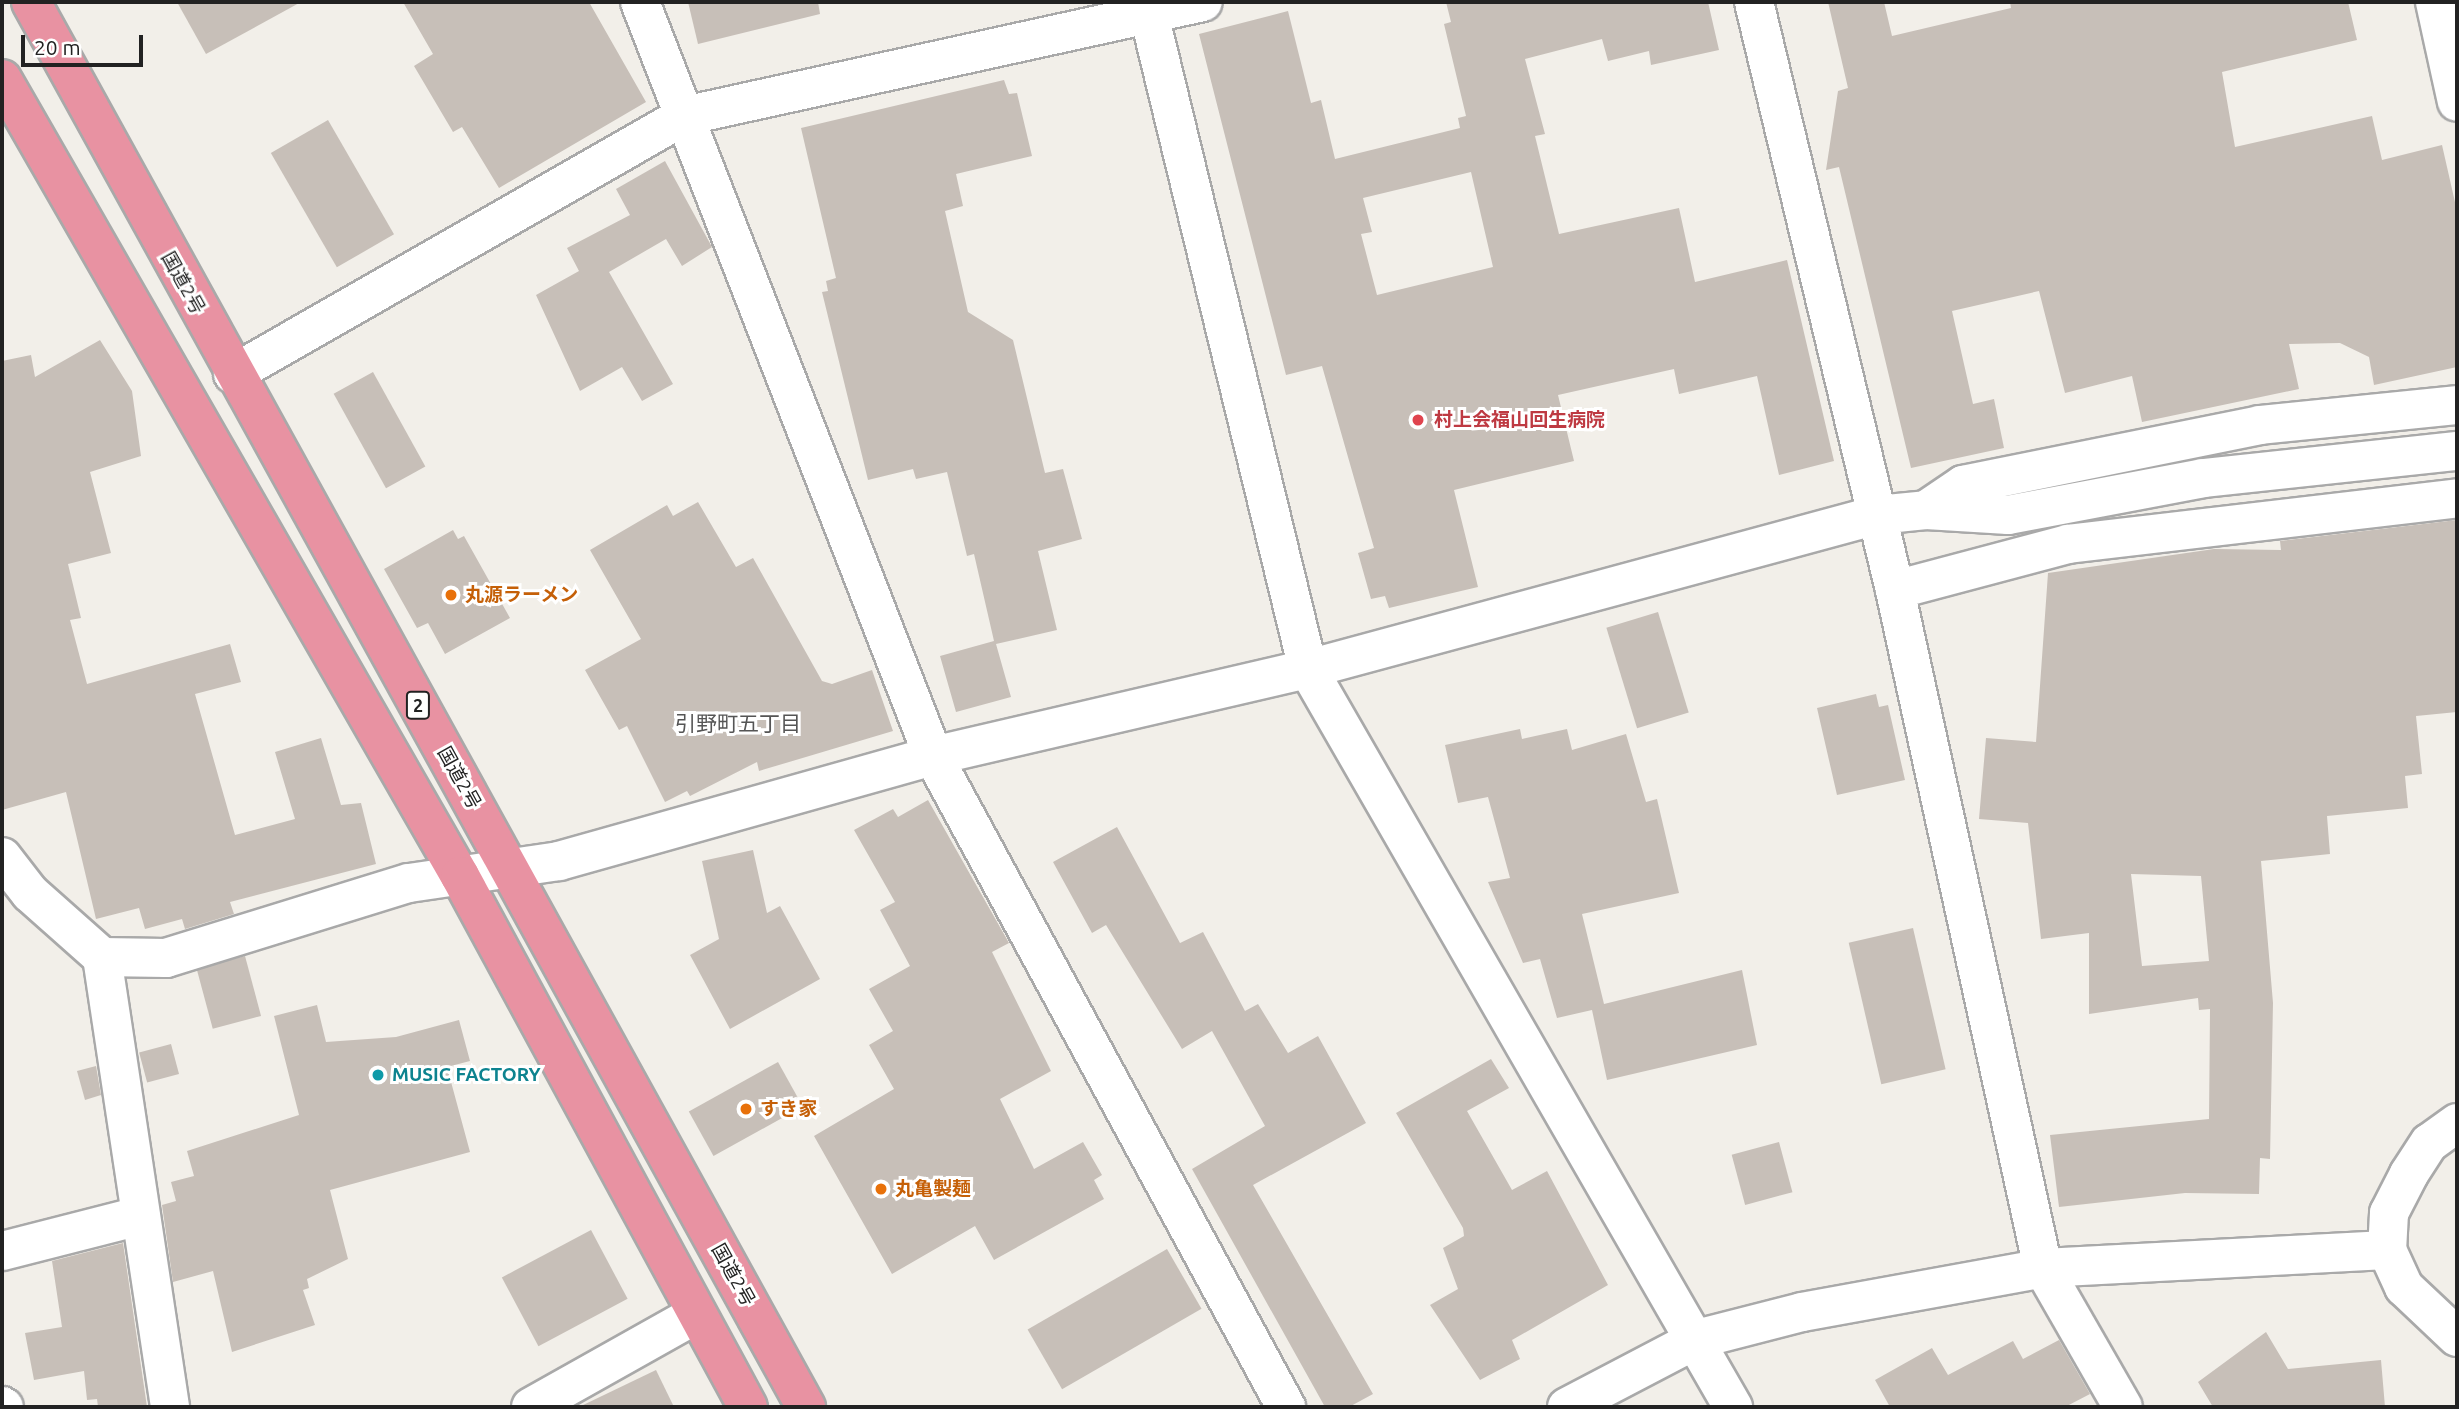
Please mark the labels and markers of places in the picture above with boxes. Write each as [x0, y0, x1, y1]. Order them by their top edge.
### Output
place label: 村上会福山回生病院 [1434, 409, 1605, 431]
marker: 村上会福山回生病院 [1408, 410, 1428, 430]
place label: 丸源ラーメン [465, 584, 579, 606]
marker: 丸源ラーメン [443, 587, 459, 603]
place label: MUSIC FACTORY [392, 1064, 541, 1086]
marker: MUSIC FACTORY [370, 1067, 386, 1083]
place label: すき家 [760, 1098, 817, 1120]
marker: すき家 [738, 1101, 754, 1117]
place label: 丸亀製麺 [895, 1178, 971, 1200]
marker: 丸亀製麺 [873, 1181, 889, 1197]

